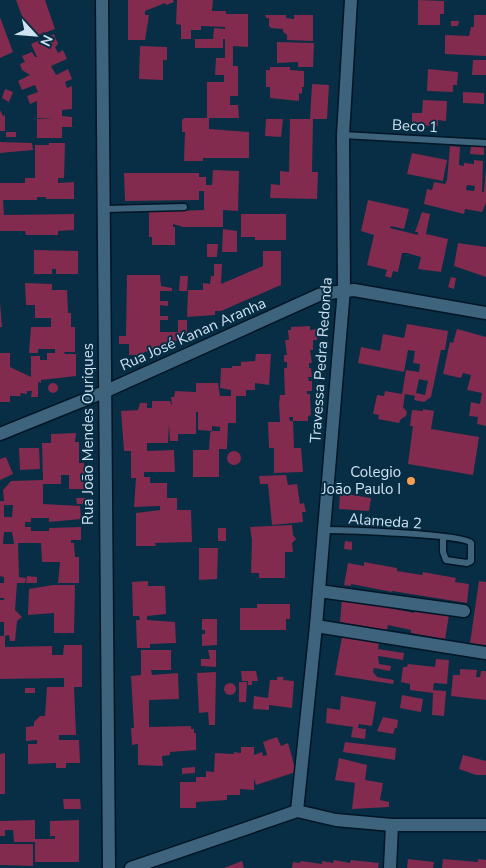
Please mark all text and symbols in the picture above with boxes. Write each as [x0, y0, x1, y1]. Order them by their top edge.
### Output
north arrow [10, 10, 60, 60]
text: N [35, 32, 57, 49]
street label: Beco 1 [391, 115, 439, 137]
street label: Travessa Pedra Redonda [305, 276, 337, 444]
street label: Rua José Kanan Aranha [117, 293, 269, 375]
street label: Rua João Mendes Ouriques [78, 343, 98, 525]
place label: Colegio João Paulo I [321, 462, 401, 499]
marker: Colegio João Paulo I [405, 475, 417, 487]
street label: Alameda 2 [348, 508, 422, 534]

